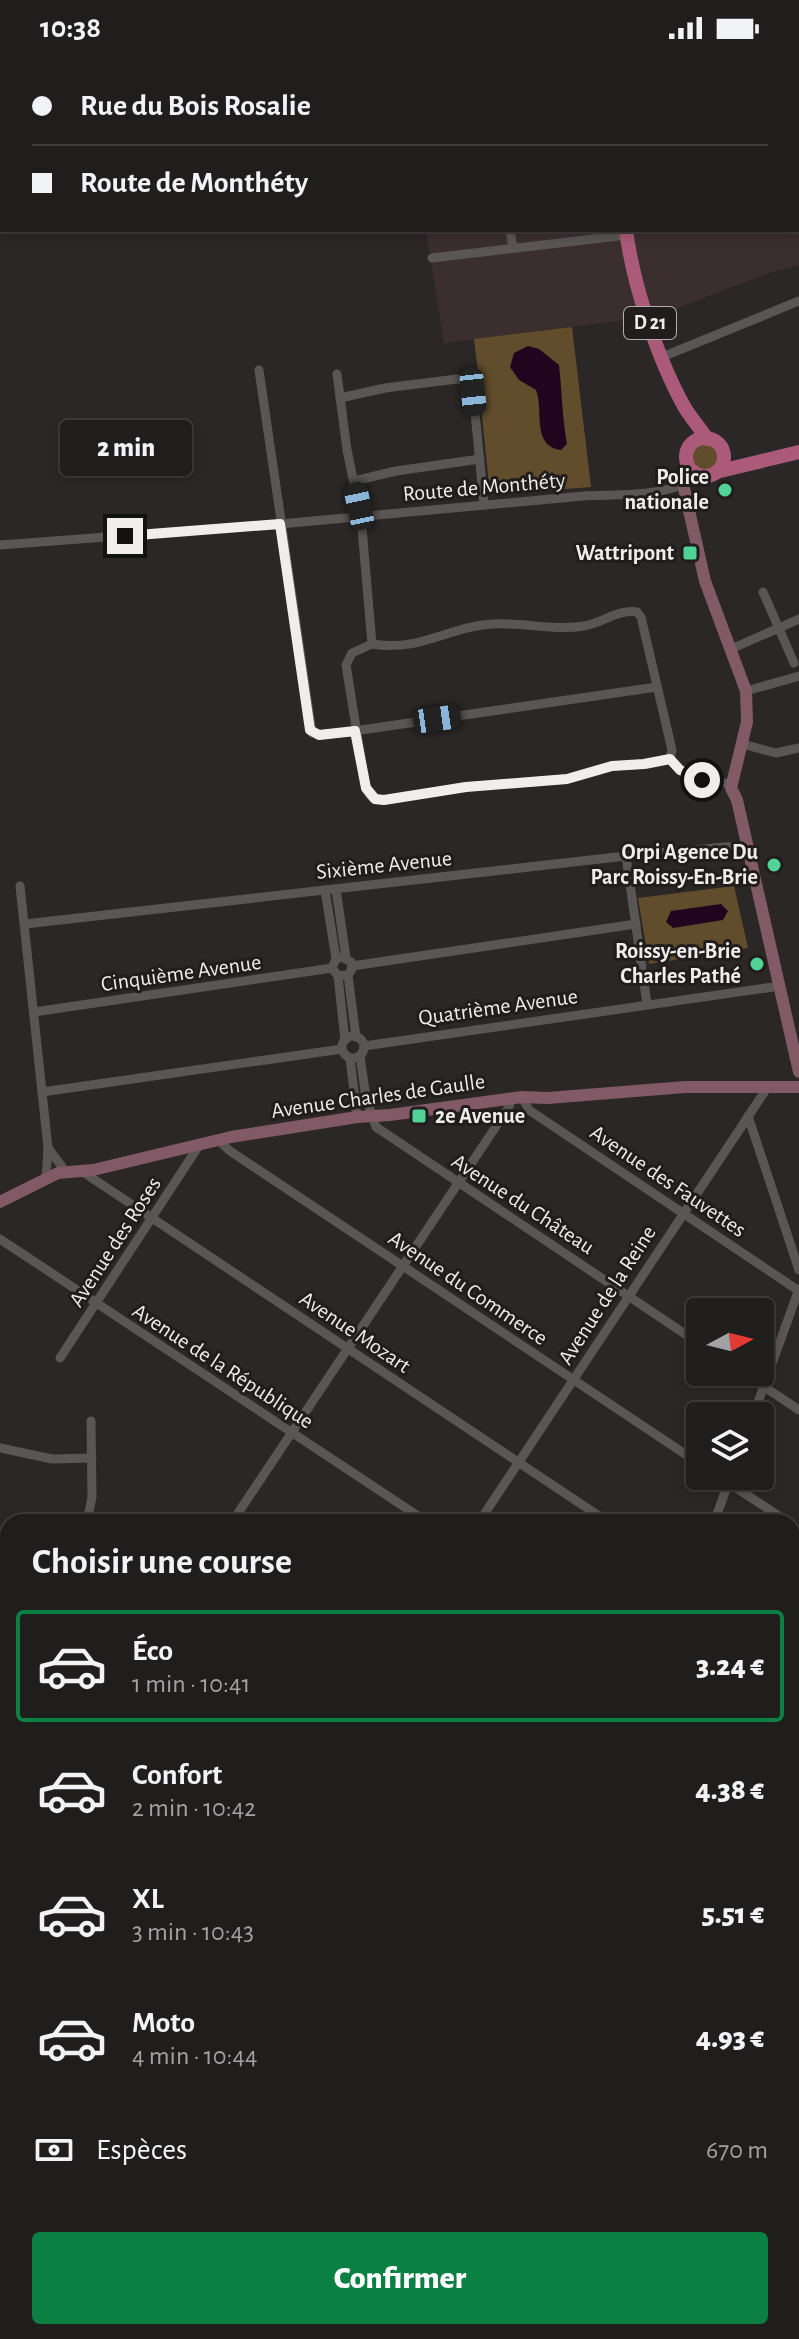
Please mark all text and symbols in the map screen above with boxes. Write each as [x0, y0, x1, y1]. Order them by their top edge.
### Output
text: 10:38 [40, 13, 101, 43]
text: Rue du Bois Rosalie [80, 91, 311, 121]
text: Route de Monthéty [80, 168, 308, 198]
road number: D 21 [624, 307, 676, 339]
car [459, 367, 487, 417]
callout: 2 min [59, 420, 191, 476]
text: 2 min [97, 435, 155, 461]
place label: Police nationale [624, 466, 709, 513]
street label: Route de Monthéty [402, 469, 567, 505]
car [342, 480, 376, 532]
marker: Police nationale [716, 481, 734, 499]
route end [107, 518, 143, 554]
place label: Wattripont [575, 542, 675, 564]
marker: Wattripont [681, 544, 699, 562]
car [412, 704, 462, 734]
route start [684, 762, 720, 798]
place label: Orpi Agence Du Parc Roissy-En-Brie [590, 841, 759, 889]
street label: Sixième Avenue [315, 847, 453, 883]
marker: Orpi Agence Du Parc Roissy-En-Brie [765, 856, 783, 874]
place label: Roissy-en-Brie Charles Pathé [615, 940, 741, 987]
street label: Cinquième Avenue [99, 951, 263, 995]
marker: Roissy-en-Brie Charles Pathé [748, 955, 766, 973]
street label: Quatrième Avenue [417, 985, 579, 1029]
street label: Avenue Charles de Gaulle [270, 1070, 486, 1122]
place label: 2e Avenue [435, 1105, 525, 1127]
marker: 2e Avenue [410, 1107, 428, 1125]
street label: Avenue des Fauvettes [586, 1121, 750, 1241]
street label: Avenue du Château [448, 1150, 598, 1258]
street label: Avenue des Roses [65, 1173, 165, 1311]
street label: Avenue de la Reine [554, 1222, 660, 1368]
street label: Avenue du Commerce [385, 1227, 551, 1349]
street label: Avenue Mozart [296, 1287, 414, 1377]
north arrow [686, 1298, 774, 1386]
map controls [686, 1298, 774, 1490]
street label: Avenue de la République [129, 1299, 317, 1433]
button: layers [686, 1402, 774, 1490]
text: Choisir une course [32, 1544, 292, 1580]
icon: car [36, 1630, 108, 1702]
text: Éco [132, 1636, 173, 1666]
text: 3.24 € [696, 1651, 764, 1681]
text: 1 min · 10:41 [132, 1671, 250, 1697]
icon: car [36, 1754, 108, 1826]
text: Confort [132, 1760, 222, 1790]
text: 4.38 € [695, 1775, 764, 1805]
text: 2 min · 10:42 [132, 1795, 256, 1821]
icon: car [36, 1878, 108, 1950]
text: XL [132, 1884, 164, 1914]
text: 5.51 € [702, 1899, 764, 1929]
text: 3 min · 10:43 [132, 1919, 254, 1945]
icon: car [36, 2002, 108, 2074]
text: Moto [132, 2008, 195, 2038]
text: 4.93 € [696, 2023, 764, 2053]
text: 4 min · 10:44 [132, 2043, 257, 2069]
icon: cash [32, 2128, 76, 2172]
text: Espèces [96, 2135, 187, 2165]
text: 670 m [706, 2137, 768, 2163]
button: Confirmer [32, 2232, 768, 2324]

